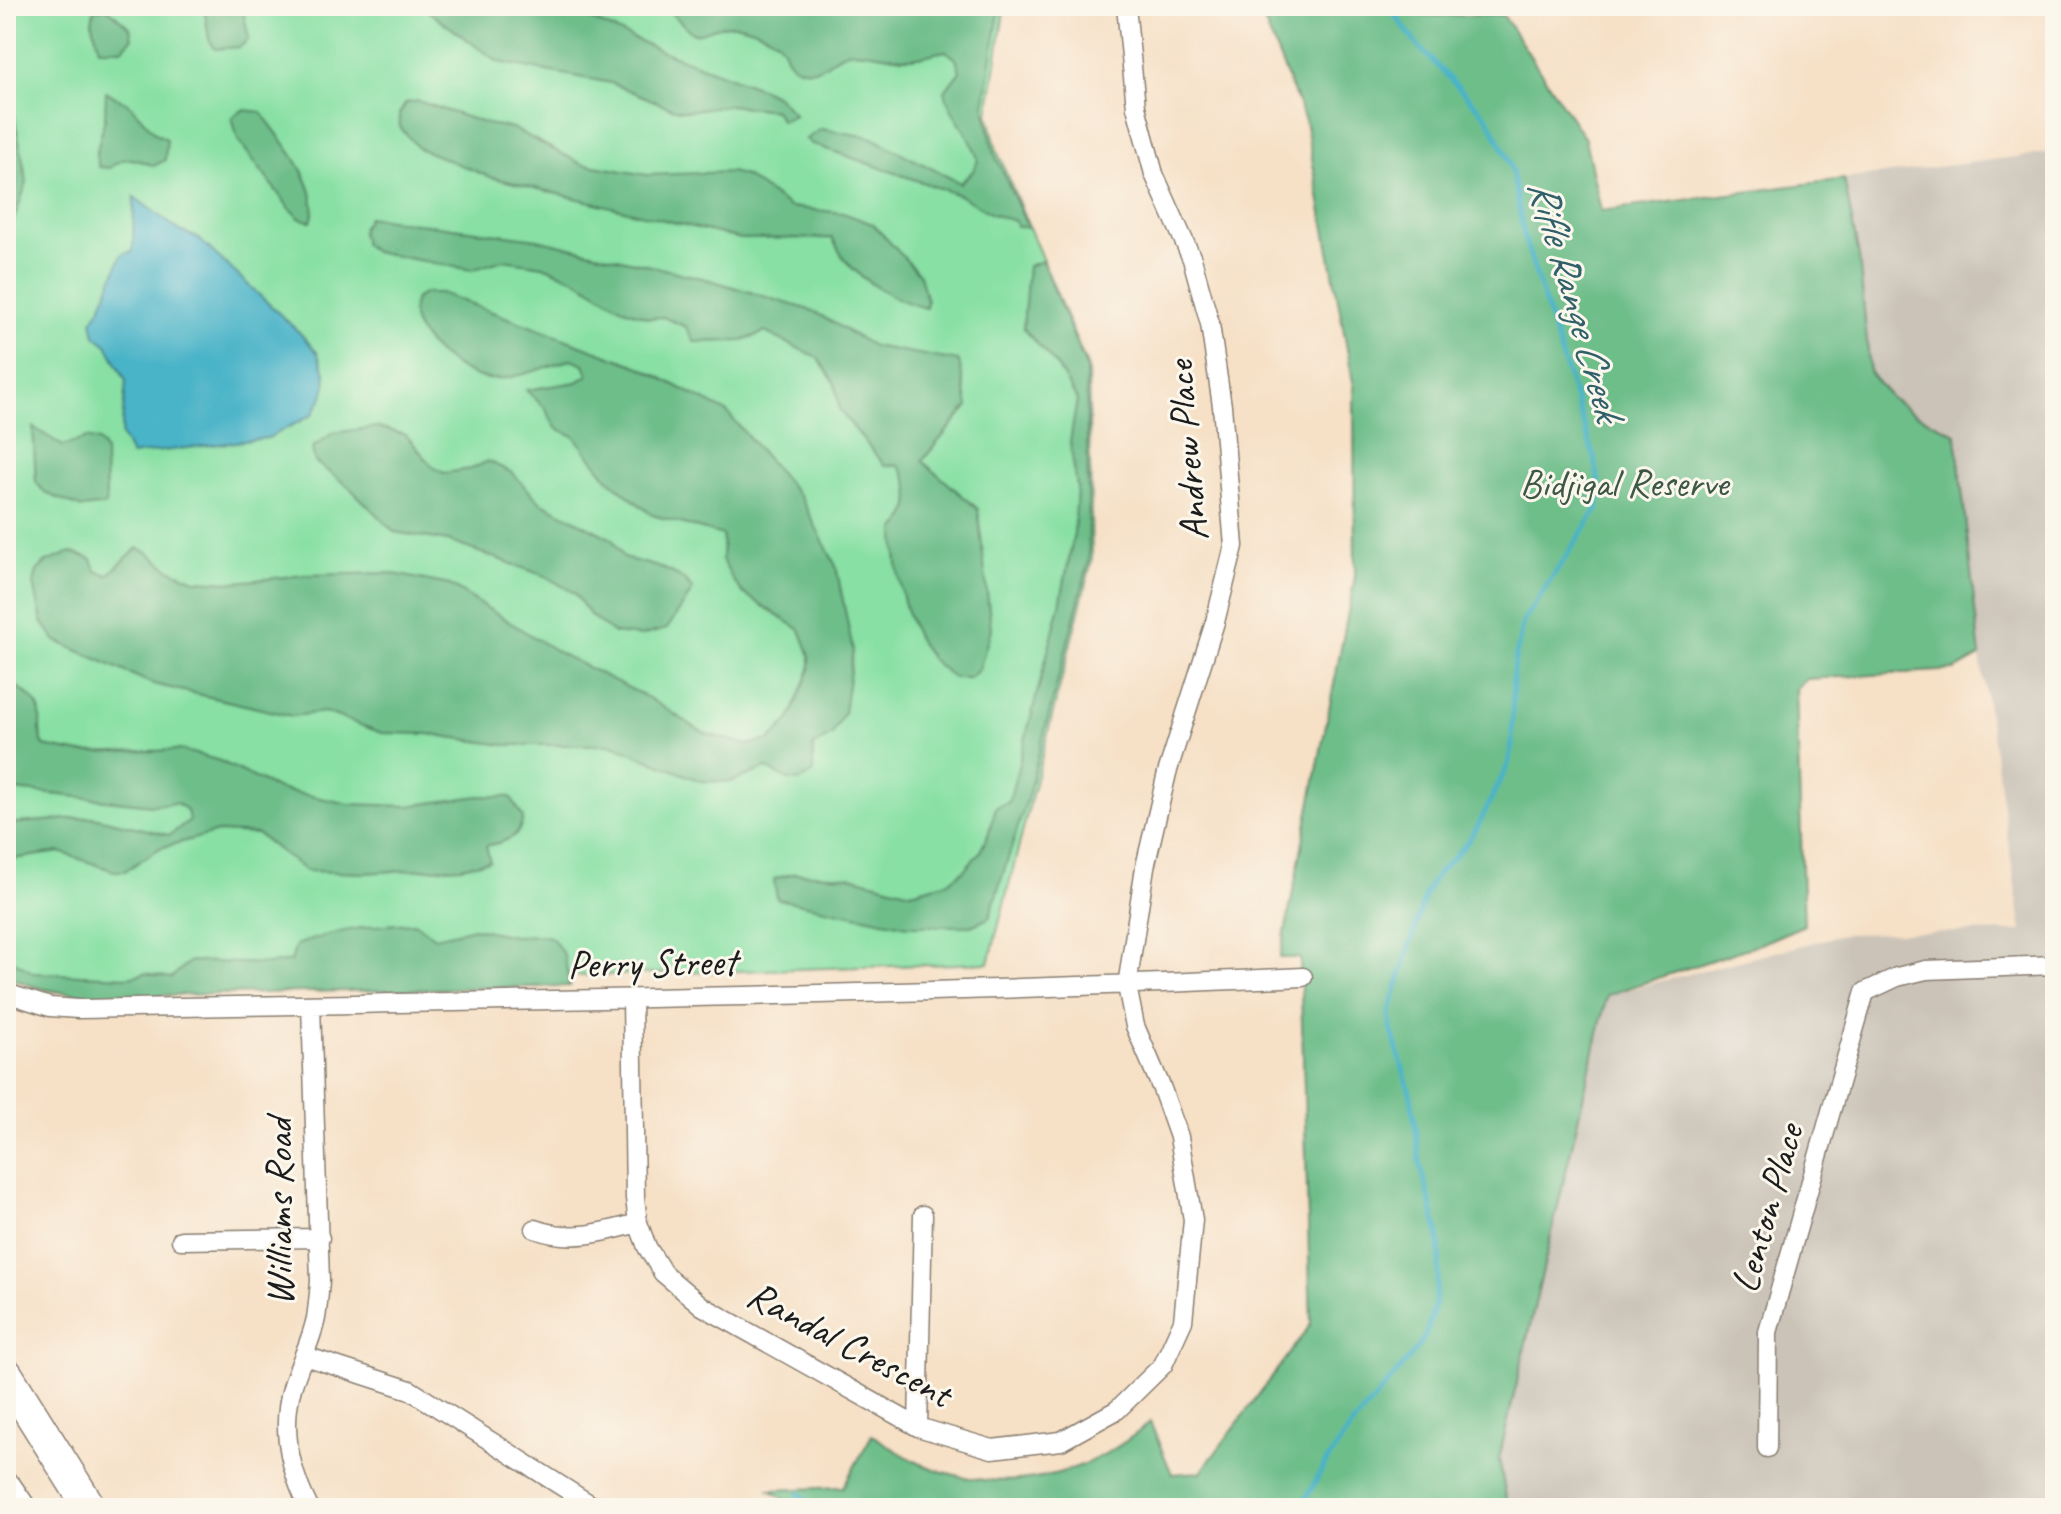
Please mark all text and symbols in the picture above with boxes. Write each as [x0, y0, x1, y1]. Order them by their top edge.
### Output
water label: Rifle Range Creek [1516, 173, 1637, 432]
street label: Andrew Place [1154, 356, 1220, 543]
park label: Bidjigal Reserve [1520, 458, 1731, 508]
street label: Perry Street [567, 936, 743, 989]
street label: Williams Road [254, 1112, 304, 1306]
street label: Lenton Place [1719, 1116, 1816, 1298]
street label: Randal Crescent [739, 1269, 963, 1420]

